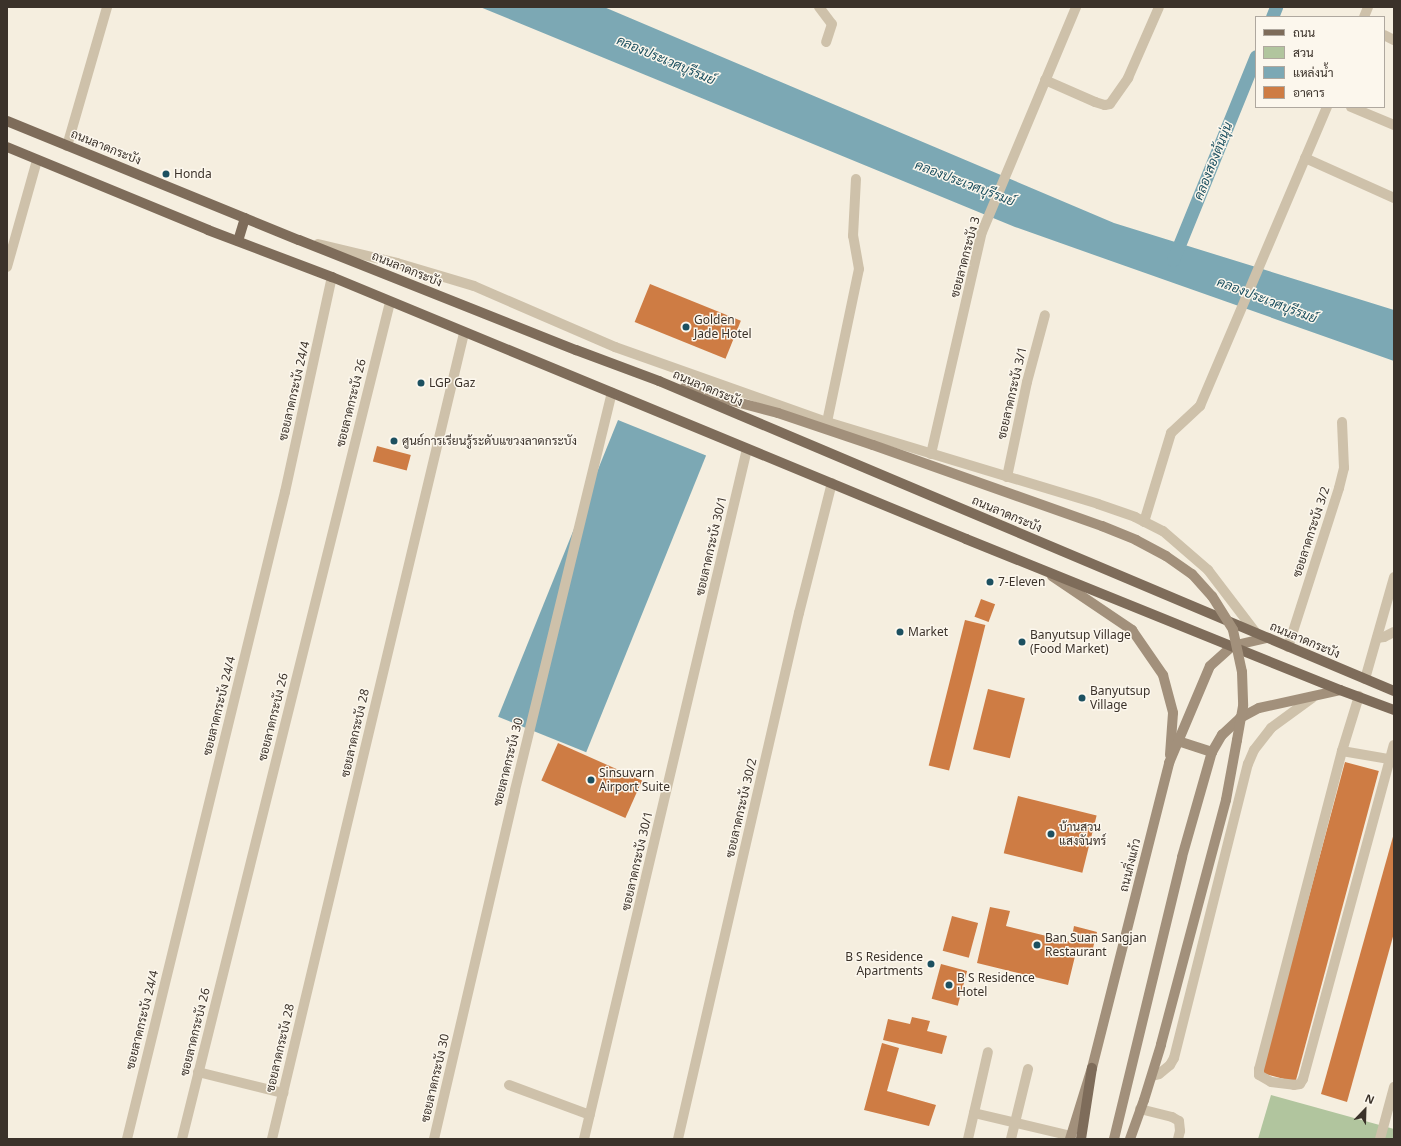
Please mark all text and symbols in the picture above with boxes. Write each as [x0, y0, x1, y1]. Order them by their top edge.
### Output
legend [1255, 16, 1385, 108]
text: ถนน [1293, 24, 1315, 41]
water label: คลองประเวศบุรีรมย์ [614, 32, 718, 88]
text: สวน [1293, 44, 1314, 61]
text: แหล่งน้ำ [1293, 64, 1333, 81]
text: อาคาร [1293, 84, 1325, 101]
water label: คลองสองต้นนุ่น [1190, 120, 1236, 202]
street label: ถนนลาดกระบัง [69, 126, 143, 168]
water label: คลองประเวศบุรีรมย์ [913, 157, 1017, 209]
place label: Honda [174, 167, 212, 181]
marker: Honda [161, 169, 171, 179]
street label: ซอยลาดกระบัง 3 [947, 215, 983, 299]
street label: ถนนลาดกระบัง [370, 248, 444, 290]
water label: คลองประเวศบุรีรมย์ [1215, 274, 1319, 326]
place label: Golden Jade Hotel [694, 313, 752, 341]
marker: Golden Jade Hotel [681, 322, 691, 332]
street label: ซอยลาดกระบัง 24/4 [276, 340, 312, 442]
street label: ซอยลาดกระบัง 3/1 [994, 345, 1030, 441]
street label: ซอยลาดกระบัง 26 [333, 357, 369, 449]
street label: ถนนลาดกระบัง [671, 367, 745, 409]
place label: LGP Gaz [429, 376, 475, 390]
marker: LGP Gaz [416, 378, 426, 388]
place label: ศูนย์การเรียนรู้ระดับแขวงลาดกระบัง [402, 434, 577, 448]
marker: ศูนย์การเรียนรู้ระดับแขวงลาดกระบัง [389, 436, 399, 446]
street label: ซอยลาดกระบัง 3/2 [1290, 485, 1332, 579]
street label: ถนนลาดกระบัง [970, 493, 1044, 535]
street label: ซอยลาดกระบัง 30/1 [693, 495, 729, 597]
place label: 7-Eleven [998, 575, 1045, 589]
marker: 7-Eleven [985, 577, 995, 587]
street label: ถนนลาดกระบัง [1268, 619, 1342, 661]
place label: Market [908, 625, 948, 639]
marker: Market [895, 627, 905, 637]
place label: Banyutsup Village (Food Market) [1030, 628, 1131, 656]
marker: Banyutsup Village (Food Market) [1017, 637, 1027, 647]
street label: ซอยลาดกระบัง 24/4 [200, 655, 238, 757]
street label: ซอยลาดกระบัง 26 [255, 671, 291, 763]
place label: Banyutsup Village [1090, 684, 1150, 712]
street label: ซอยลาดกระบัง 28 [338, 687, 372, 779]
marker: Banyutsup Village [1077, 693, 1087, 703]
street label: ซอยลาดกระบัง 30 [490, 716, 526, 808]
street label: ซอยลาดกระบัง 30/2 [723, 757, 759, 859]
place label: Sinsuvarn Airport Suite [599, 766, 670, 794]
marker: Sinsuvarn Airport Suite [586, 775, 596, 785]
street label: ซอยลาดกระบัง 30/1 [619, 810, 655, 912]
place label: บ้านสวน แสงจันทร์ [1059, 820, 1106, 848]
marker: บ้านสวน แสงจันทร์ [1046, 829, 1056, 839]
street label: ถนนกิ่งแก้ว [1116, 837, 1144, 893]
place label: Ban Suan Sangjan Restaurant [1045, 931, 1147, 959]
marker: Ban Suan Sangjan Restaurant [1032, 940, 1042, 950]
place label: B S Residence Apartments [845, 950, 923, 978]
marker: B S Residence Apartments [926, 959, 936, 969]
street label: ซอยลาดกระบัง 24/4 [123, 969, 161, 1071]
place label: B S Residence Hotel [957, 971, 1035, 999]
marker: B S Residence Hotel [944, 980, 954, 990]
street label: ซอยลาดกระบัง 26 [177, 986, 213, 1078]
street label: ซอยลาดกระบัง 28 [263, 1002, 297, 1094]
street label: ซอยลาดกระบัง 30 [418, 1032, 452, 1124]
north arrow [1345, 1090, 1385, 1130]
text: N [1363, 1090, 1377, 1107]

